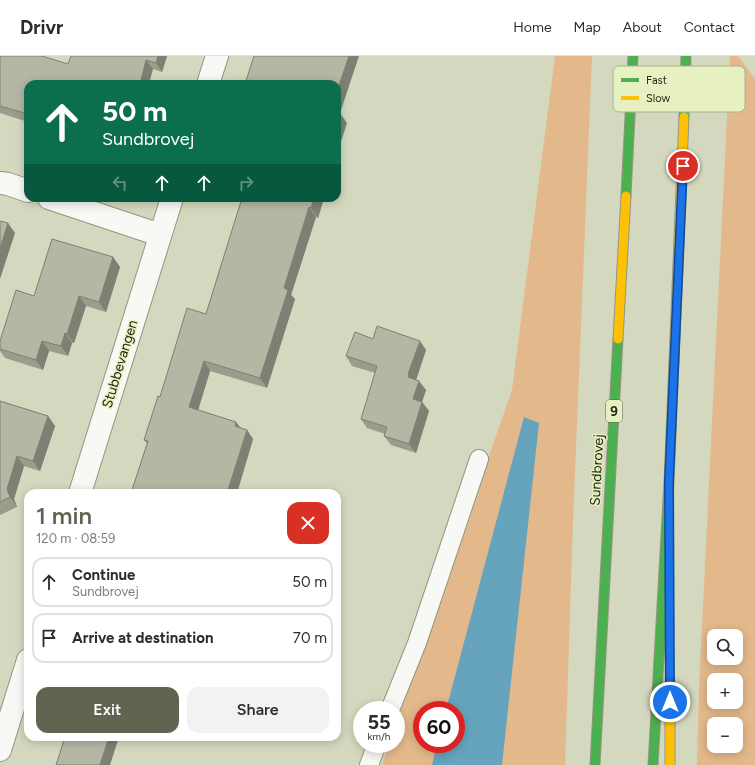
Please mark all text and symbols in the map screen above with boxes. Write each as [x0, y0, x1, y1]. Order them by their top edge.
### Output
text: Drivr [20, 16, 63, 39]
text: Home [513, 19, 552, 36]
text: Map [574, 19, 601, 36]
text: About [623, 19, 662, 36]
text: Contact [684, 19, 735, 36]
legend [613, 66, 745, 112]
text: Fast [646, 74, 667, 87]
text: Slow [646, 92, 670, 105]
text: 50 m [102, 94, 168, 128]
icon: ahead [36, 96, 88, 148]
text: Sundbrovej [102, 128, 194, 150]
pin [666, 149, 700, 183]
icon: arrive [672, 155, 694, 177]
icon: left [109, 172, 131, 194]
icon: ahead [151, 172, 173, 194]
icon: ahead [193, 172, 215, 194]
icon: right [235, 172, 257, 194]
street label: Stubbevangen [99, 318, 142, 410]
road number: 9 [606, 400, 622, 422]
street label: Sundbrovej [587, 434, 607, 506]
text: 1 min [36, 501, 92, 530]
button: close [287, 502, 329, 544]
text: 120 m · 08:59 [36, 531, 115, 546]
text: Continue [72, 566, 135, 584]
icon: ahead [38, 571, 60, 593]
text: 50 m [292, 573, 327, 591]
text: Sundbrovej [72, 584, 139, 599]
icon: arrive [38, 627, 60, 649]
text: Arrive at destination [72, 629, 213, 647]
text: 70 m [293, 629, 327, 647]
map controls [707, 629, 743, 753]
button: search [707, 629, 743, 665]
button: + [707, 673, 743, 709]
position arrow [649, 681, 691, 723]
button: Exit [36, 687, 179, 733]
button: Share [187, 687, 329, 733]
speed limit sign: 60 [413, 701, 465, 753]
text: 55 [367, 710, 391, 734]
button: − [707, 717, 743, 753]
text: km/h [368, 730, 390, 743]

